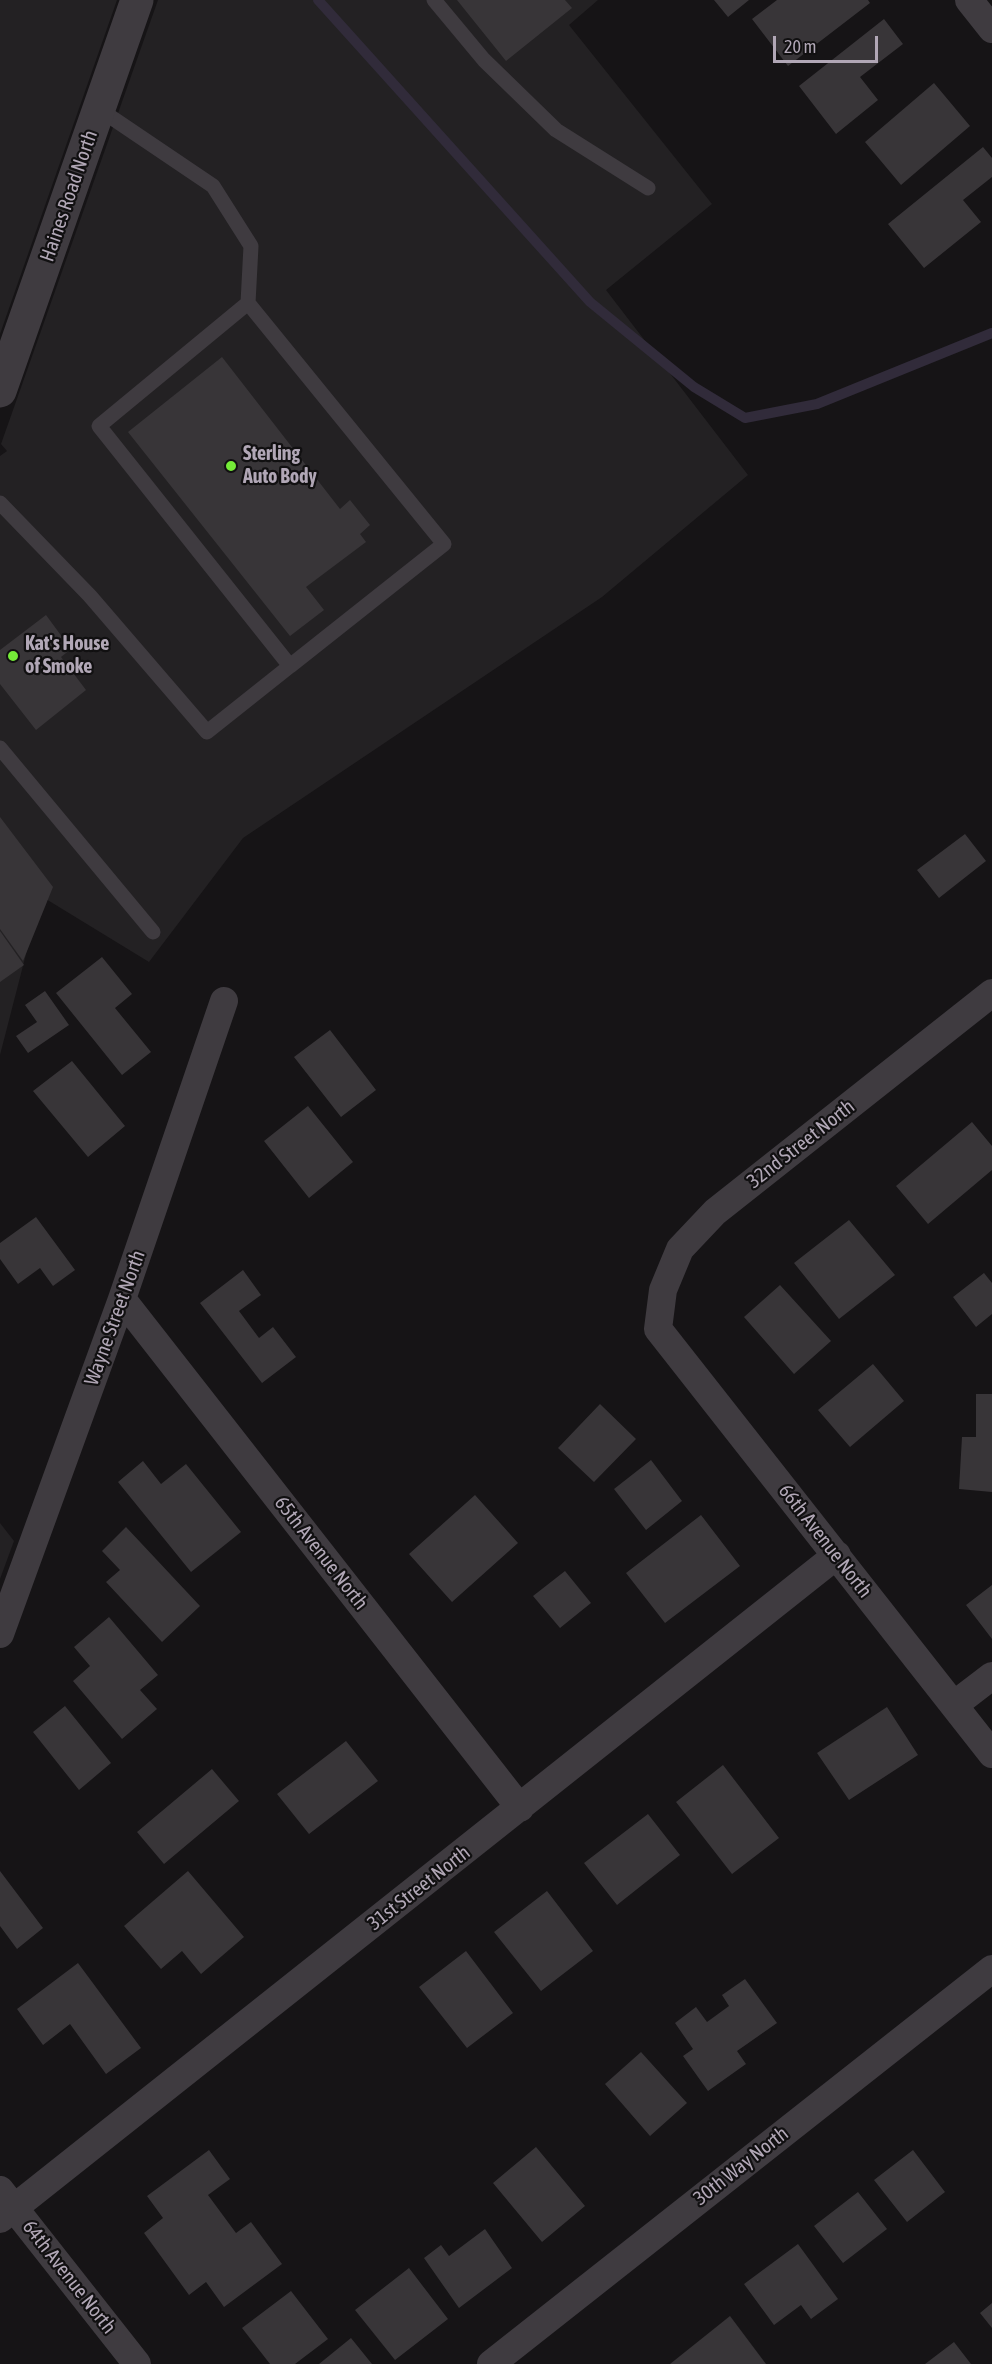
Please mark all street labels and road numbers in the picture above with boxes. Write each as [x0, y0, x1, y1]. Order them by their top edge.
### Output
street label: Haines Road North [35, 127, 103, 265]
street label: 32nd Street North [743, 1095, 859, 1193]
street label: Wayne Street North [79, 1247, 151, 1389]
street label: 66th Avenue North [773, 1479, 877, 1603]
street label: 65th Avenue North [269, 1491, 373, 1615]
street label: 31st Street North [363, 1841, 475, 1935]
street label: 30th Way North [689, 2122, 793, 2210]
street label: 64th Avenue North [17, 2215, 121, 2339]

